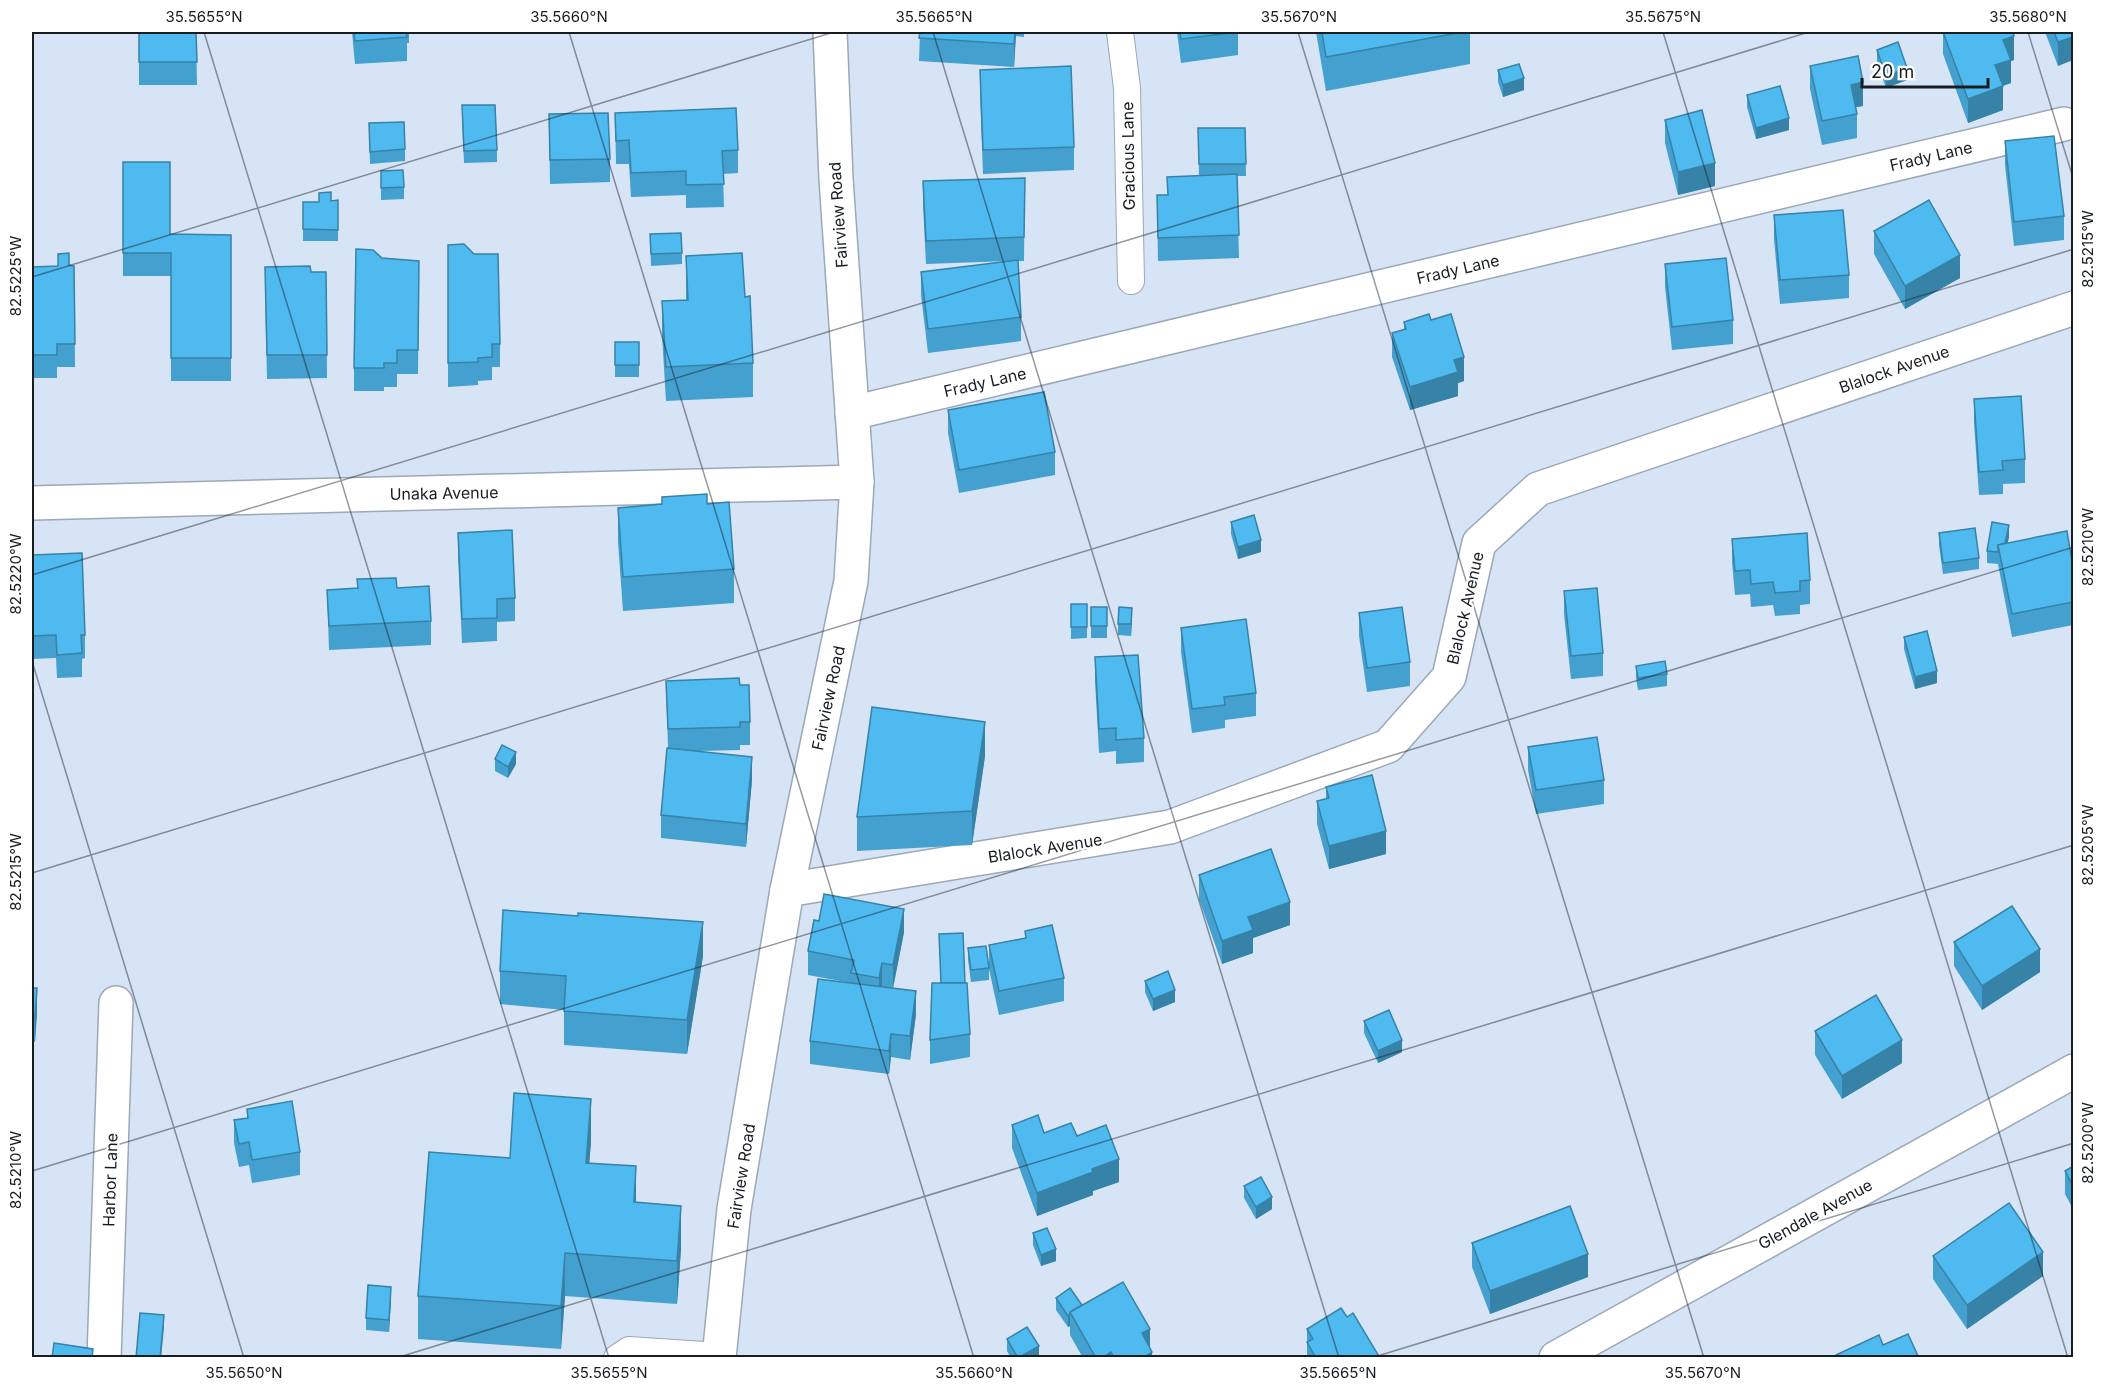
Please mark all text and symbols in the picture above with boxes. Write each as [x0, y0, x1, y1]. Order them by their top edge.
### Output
text: 35.5655°N [166, 7, 242, 26]
text: 35.5660°N [530, 7, 608, 26]
text: 35.5665°N [895, 7, 973, 26]
text: 35.5670°N [1261, 7, 1337, 26]
text: 35.5675°N [1625, 7, 1701, 26]
text: 35.5680°N [1989, 7, 2067, 26]
scale bar [1862, 51, 1988, 89]
text: 20 m [1871, 61, 1914, 82]
street label: Gracious Lane [1117, 101, 1139, 211]
street label: Frady Lane [1888, 137, 1974, 175]
street label: Fairview Road [824, 161, 852, 269]
text: 82.5215°W [2078, 210, 2097, 288]
text: 82.5225°W [6, 235, 25, 316]
street label: Frady Lane [1415, 250, 1501, 288]
street label: Blalock Avenue [1836, 341, 1952, 397]
street label: Frady Lane [942, 363, 1028, 401]
street label: Unaka Avenue [389, 482, 499, 504]
text: 82.5210°W [2078, 508, 2097, 586]
text: 82.5220°W [6, 533, 25, 615]
street label: Blalock Avenue [1442, 550, 1488, 666]
street label: Fairview Road [807, 644, 849, 752]
text: 82.5205°W [2078, 804, 2097, 886]
street label: Blalock Avenue [986, 829, 1104, 867]
text: 82.5215°W [6, 833, 25, 911]
text: 82.5200°W [2078, 1102, 2097, 1184]
street label: Fairview Road [723, 1122, 759, 1230]
text: 82.5210°W [6, 1131, 25, 1209]
street label: Harbor Lane [98, 1133, 122, 1227]
street label: Glendale Avenue [1754, 1174, 1876, 1254]
text: 35.5650°N [205, 1363, 283, 1382]
text: 35.5655°N [571, 1363, 647, 1382]
text: 35.5660°N [935, 1363, 1013, 1382]
text: 35.5665°N [1299, 1363, 1377, 1382]
text: 35.5670°N [1665, 1363, 1741, 1382]

